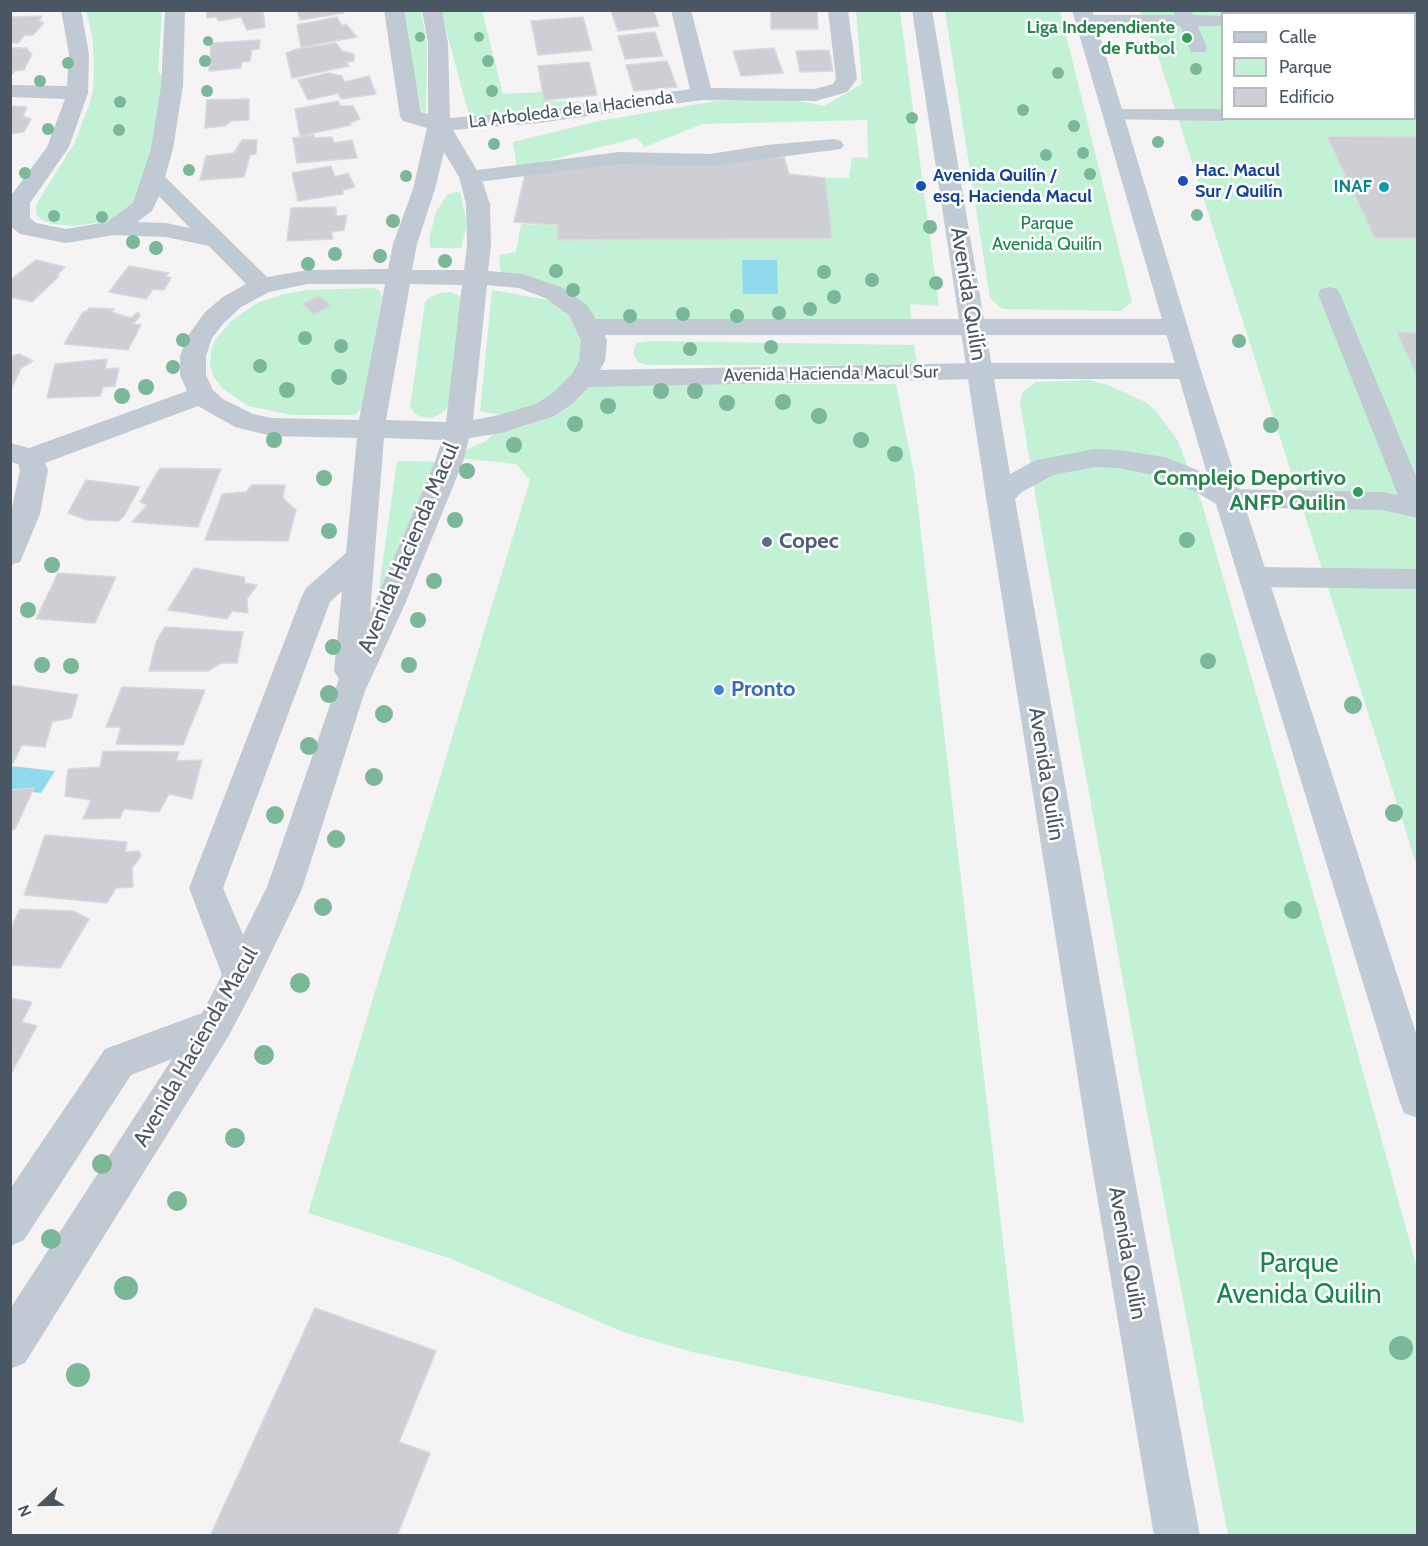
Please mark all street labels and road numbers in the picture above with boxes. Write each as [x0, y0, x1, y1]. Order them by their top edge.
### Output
street label: La Arboleda de la Hacienda [468, 87, 674, 133]
street label: Avenida Quilín [944, 225, 992, 363]
street label: Avenida Hacienda Macul Sur [724, 361, 938, 387]
street label: Avenida Hacienda Macul [353, 439, 465, 657]
street label: Avenida Quilín [1022, 705, 1070, 843]
street label: Avenida Hacienda Macul [128, 942, 264, 1152]
street label: Avenida Quilín [1102, 1184, 1152, 1322]

